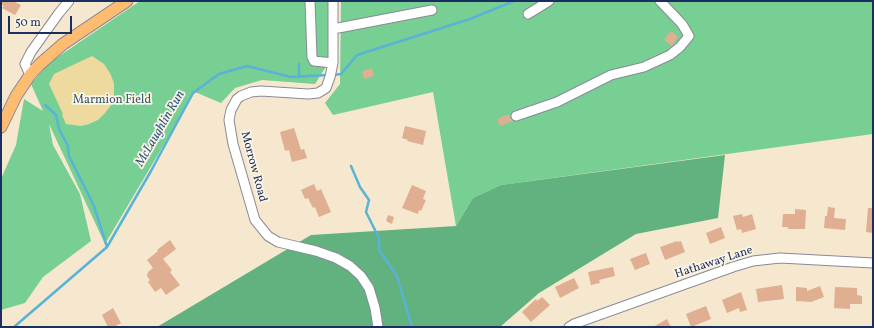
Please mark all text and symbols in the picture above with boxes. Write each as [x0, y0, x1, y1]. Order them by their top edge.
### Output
scale bar [10, 8, 74, 34]
text: 50 m [15, 15, 41, 31]
water label: McLaughlin Run [133, 88, 189, 170]
park label: Marmion Field [73, 94, 151, 108]
street label: Morrow Road [237, 130, 269, 204]
street label: Hathaway Lane [673, 244, 755, 282]

